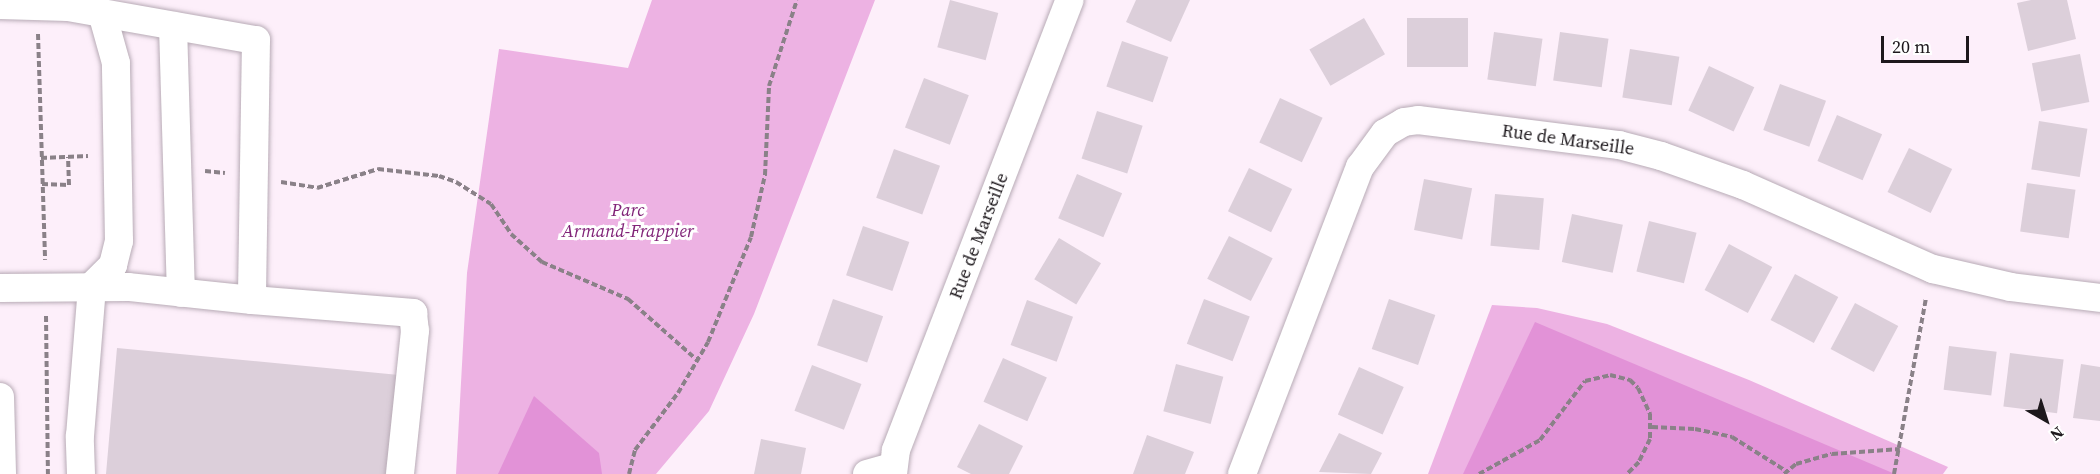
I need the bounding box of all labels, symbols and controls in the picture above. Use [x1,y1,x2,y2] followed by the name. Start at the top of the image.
[1884,24,1972,62] scale bar
[1892,34,1930,59] text: 20 m
[1500,120,1636,160] street label: Rue de Marseille
[945,170,1013,302] street label: Rue de Marseille
[562,200,694,242] park label: Parc Armand-Frappier
[2016,390,2076,450] north arrow
[2046,422,2069,446] text: N

